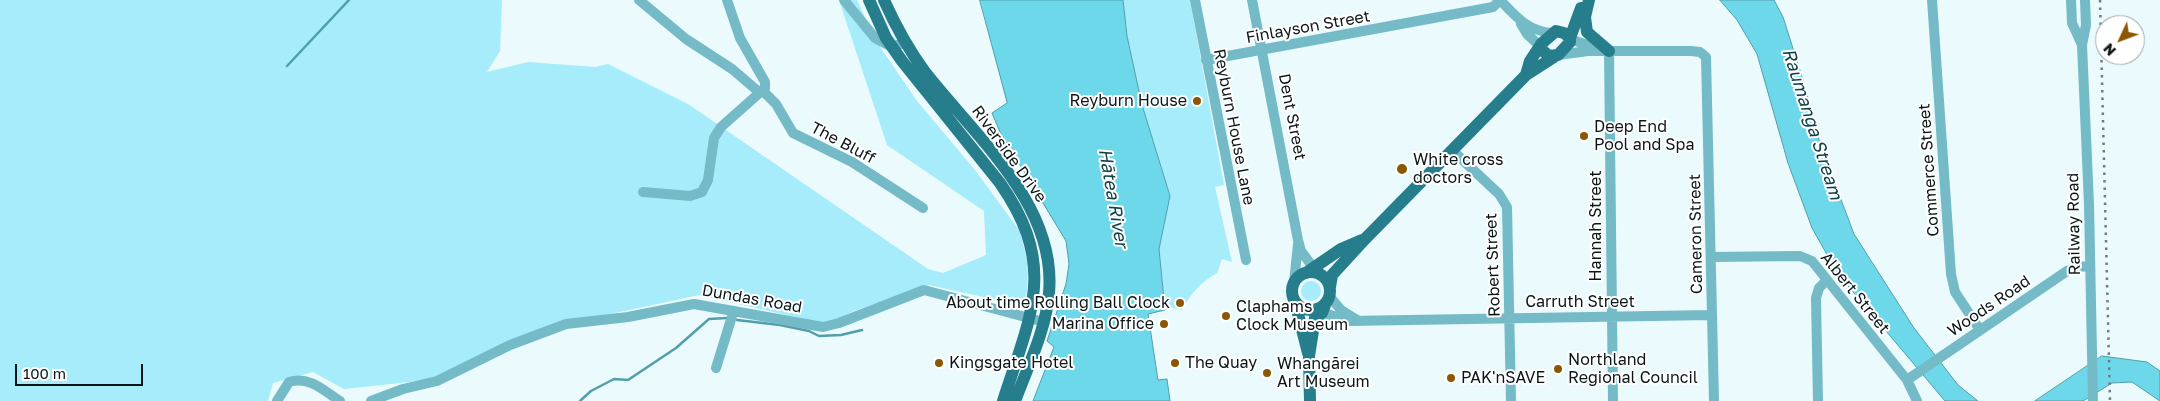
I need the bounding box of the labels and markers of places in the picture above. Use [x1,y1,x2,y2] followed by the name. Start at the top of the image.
[1070,91,1187,111] place label: Reyburn House
[1191,95,1203,107] marker: Reyburn House
[1594,117,1694,155] place label: Deep End Pool and Spa
[1578,130,1590,142] marker: Deep End Pool and Spa
[1413,150,1504,188] place label: White cross doctors
[1395,162,1409,176] marker: White cross doctors
[946,293,1170,313] place label: About time Rolling Ball Clock
[1174,297,1186,309] marker: About time Rolling Ball Clock
[1236,297,1348,335] place label: Claphams Clock Museum
[1220,310,1232,322] marker: Claphams Clock Museum
[1052,314,1154,334] place label: Marina Office
[1158,318,1170,330] marker: Marina Office
[1568,350,1698,388] place label: Northland Regional Council
[949,353,1073,373] place label: Kingsgate Hotel
[1185,353,1257,373] place label: The Quay
[1277,354,1370,392] place label: Whangārei Art Museum
[933,357,945,369] marker: Kingsgate Hotel
[1169,357,1181,369] marker: The Quay
[1552,363,1564,375] marker: Northland Regional Council
[1261,367,1273,379] marker: Whangārei Art Museum
[1461,368,1545,388] place label: PAK'nSAVE
[1445,372,1457,384] marker: PAK'nSAVE

